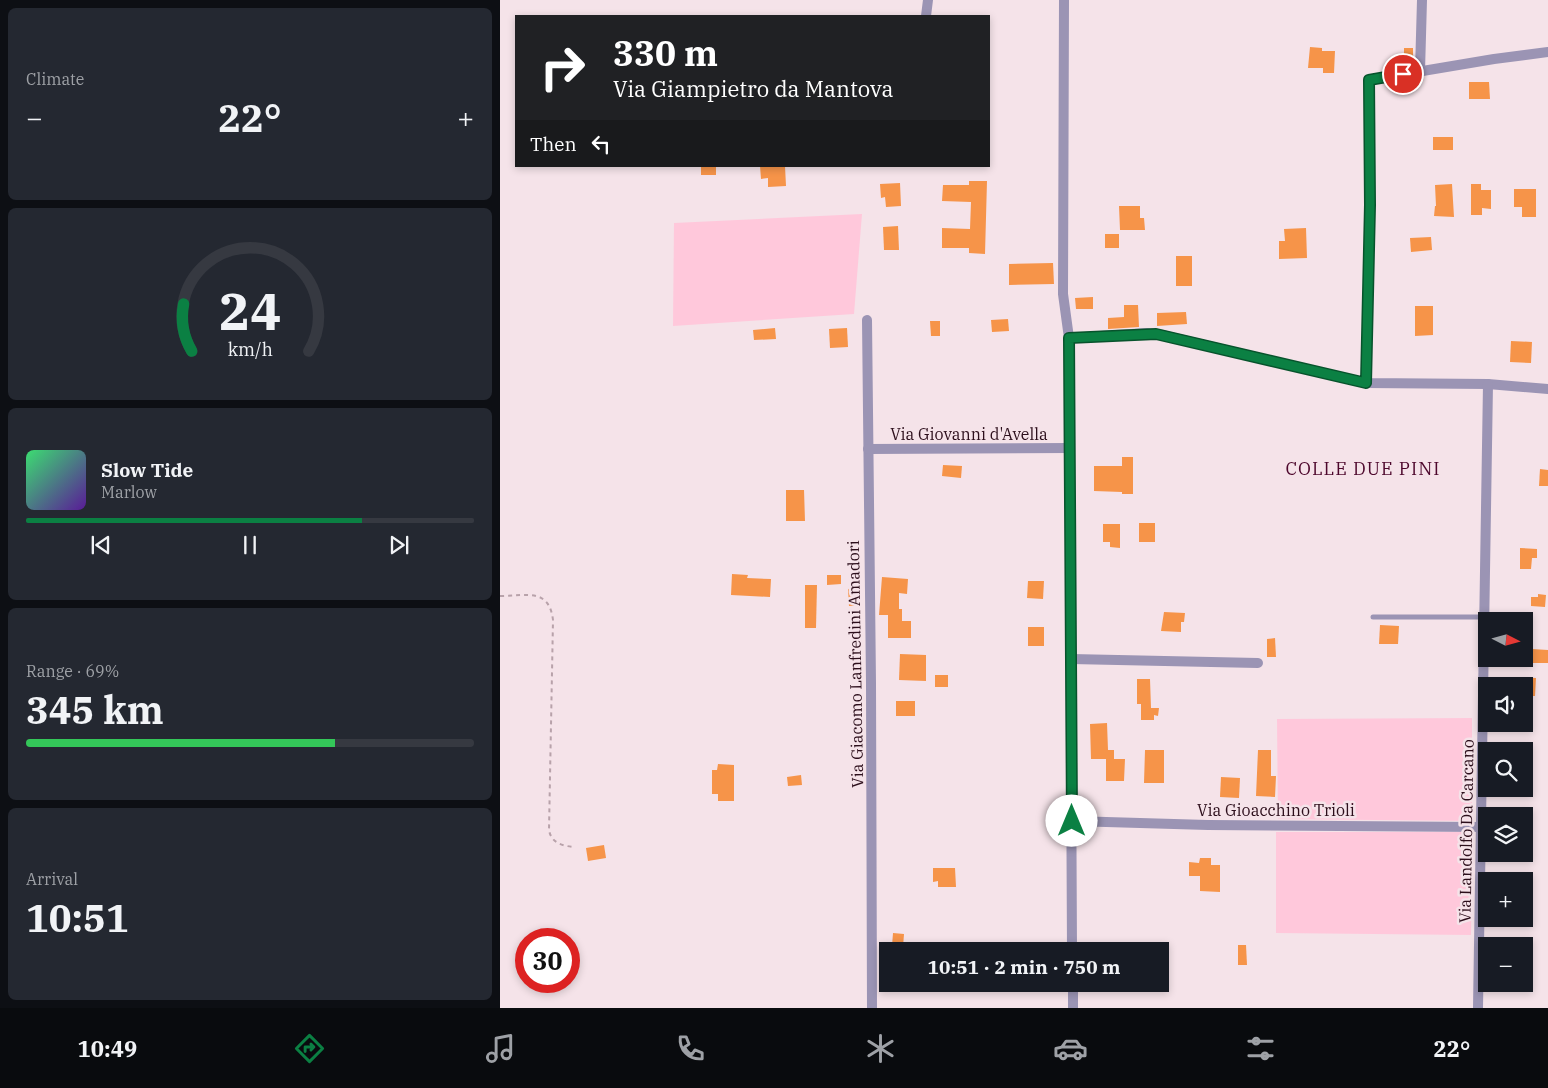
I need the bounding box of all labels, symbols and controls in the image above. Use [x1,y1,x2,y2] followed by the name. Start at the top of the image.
[613,30,718,76] text: 330 m
[530,35,595,100] icon: right
[1382,53,1424,95] pin
[1389,60,1417,88] icon: arrive
[26,69,84,89] text: Climate
[613,74,893,103] text: Via Giampietro da Mantova
[218,93,282,142] text: 22°
[26,99,43,136] text: −
[457,99,474,136] text: +
[587,130,615,158] icon: left
[530,132,577,156] text: Then
[219,277,281,344] text: 24
[227,338,273,361] text: km/h
[890,424,1048,444] street label: Via Giovanni d'Avella
[1286,457,1440,480] district label: COLLE DUE PINI
[101,458,193,482] text: Slow Tide
[101,482,157,502] text: Marlow
[87,531,115,559] icon: previous
[236,531,264,559] icon: pause
[385,531,413,559] icon: next
[843,540,867,788] street label: Via Giacomo Lanfredini Amadori
[1478,612,1532,668] north arrow
[1478,612,1533,992] map controls
[26,661,119,681] text: Range · 69%
[1478,677,1533,732] button: sound
[26,685,164,734] text: 345 km
[1454,739,1478,923] street label: Via Landolfo Da Carcano
[1478,742,1533,797] button: search
[1045,794,1097,846] position arrow
[1197,800,1355,820] street label: Via Gioacchino Trioli
[1478,807,1533,862] button: layers
[26,869,78,889] text: Arrival
[1478,872,1533,927] button: +
[26,893,129,942] text: 10:51
[515,928,580,993] speed limit sign: 30
[1478,937,1533,992] button: −
[928,955,1120,979] text: 10:51 · 2 min · 750 m
[292,1031,327,1066] icon: directions
[483,1031,518,1066] icon: music
[673,1031,708,1066] icon: phone
[863,1031,898,1066] icon: climate
[1053,1031,1088,1066] icon: car
[1243,1031,1278,1066] icon: filters
[78,1034,137,1063] text: 10:49
[1434,1034,1470,1063] text: 22°

